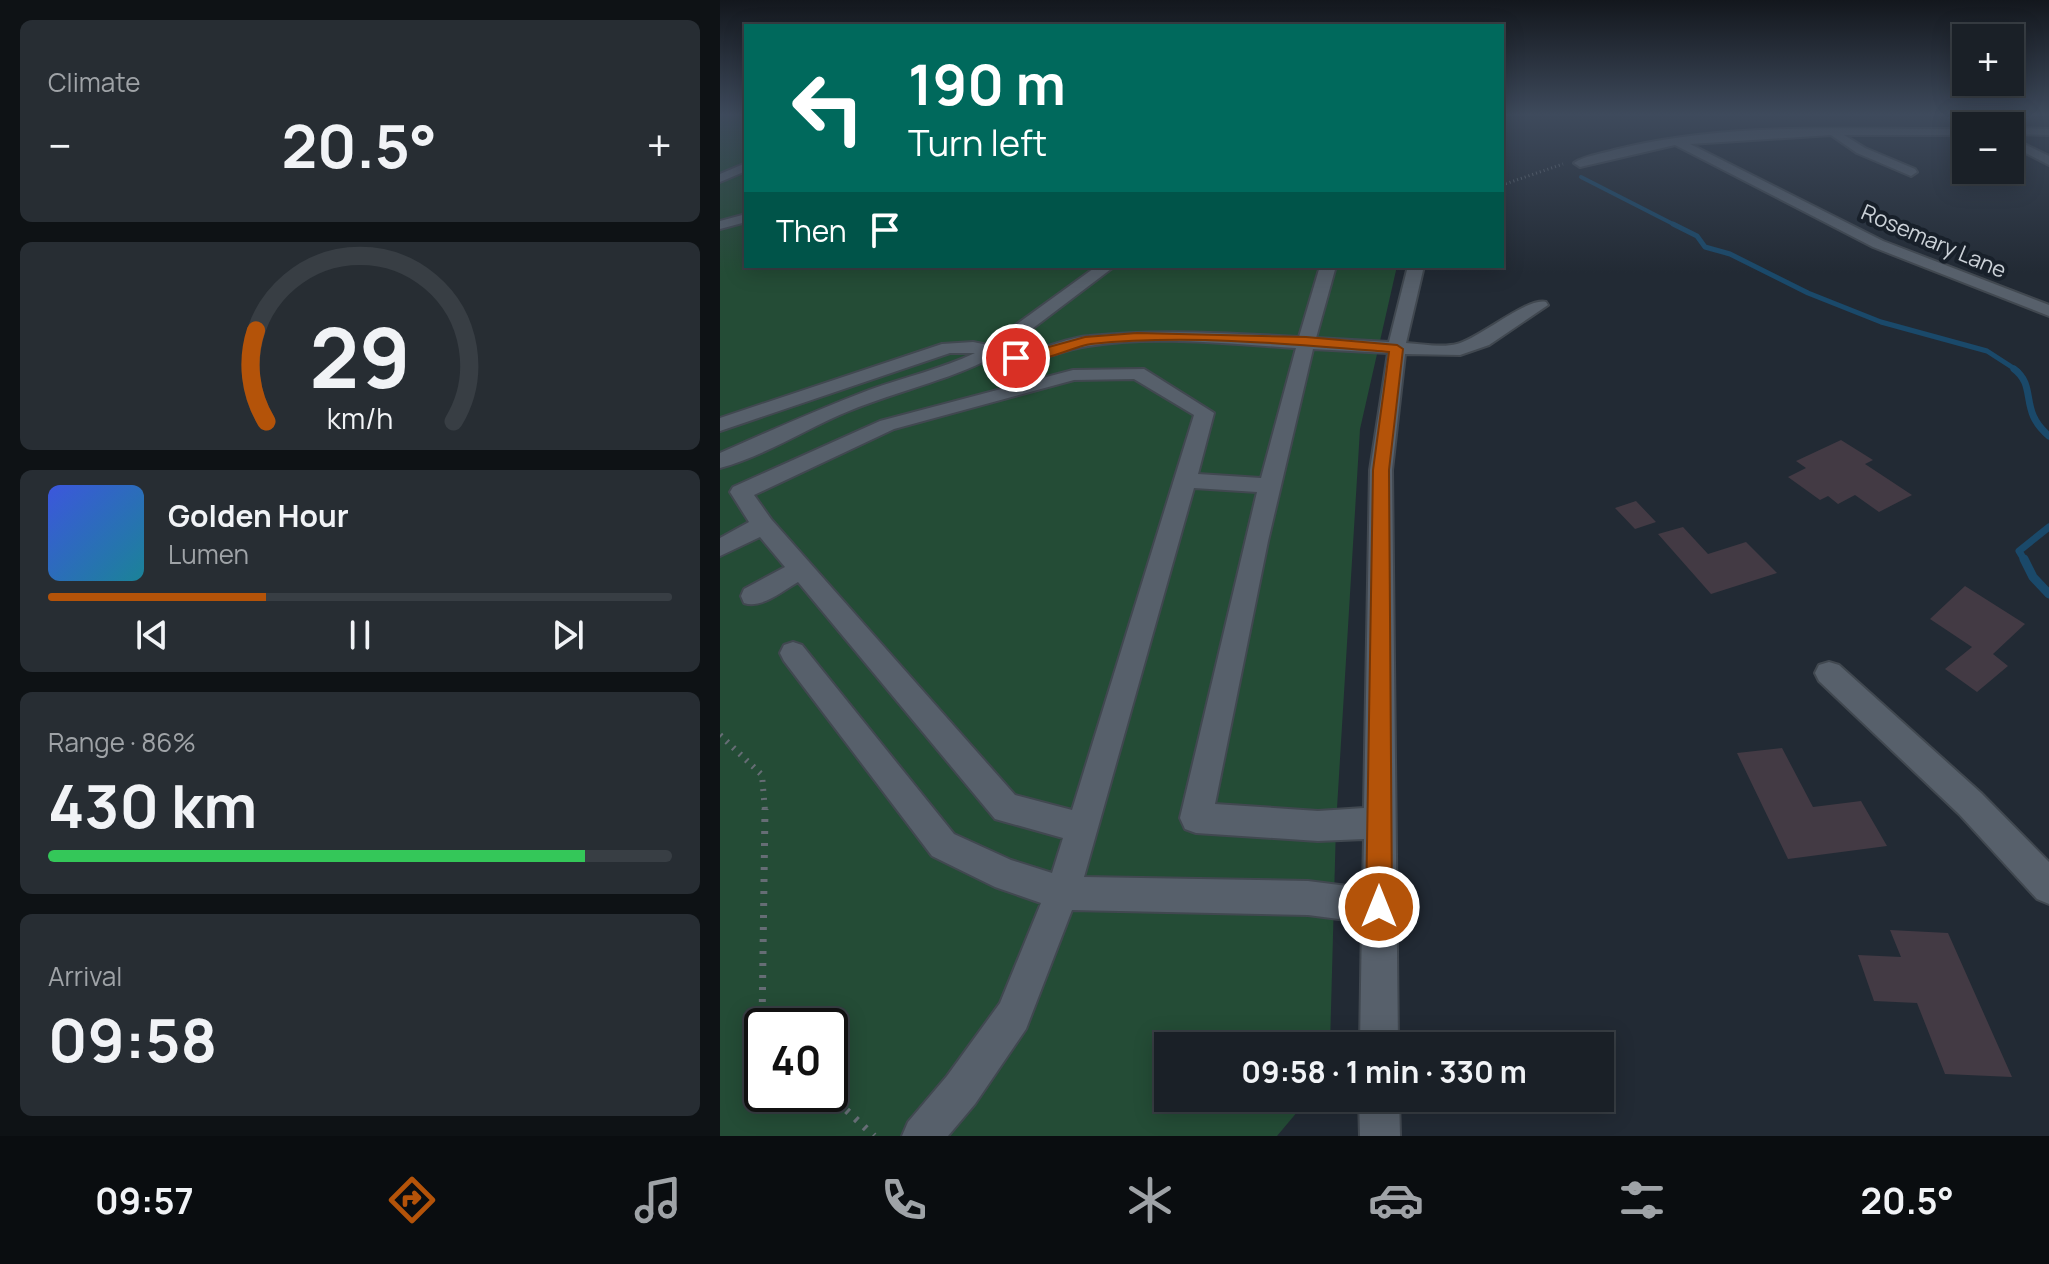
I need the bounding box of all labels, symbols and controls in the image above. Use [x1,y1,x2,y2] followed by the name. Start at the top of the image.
[1952,24,2024,184] map controls
[1952,24,2024,96] button: +
[908,45,1066,122] text: 190 m
[776,56,880,160] icon: left
[48,64,140,100] text: Climate
[281,104,437,186] text: 20.5°
[1952,112,2024,184] button: −
[48,115,72,175] text: −
[647,115,672,175] text: +
[908,118,1047,167] text: Turn left
[1857,197,2011,285] street label: Rosemary Lane
[863,208,907,252] icon: arrive
[776,210,847,251] text: Then
[309,299,411,413] text: 29
[982,324,1050,392] pin
[994,336,1038,380] icon: arrive
[327,399,393,438] text: km/h
[168,495,349,536] text: Golden Hour
[168,536,249,572] text: Lumen
[130,613,174,657] icon: previous
[338,613,382,657] icon: pause
[546,613,590,657] icon: next
[48,724,196,760] text: Range · 86%
[48,764,257,846] text: 430 km
[1337,865,1421,949] position arrow
[48,958,122,994] text: Arrival
[48,998,217,1080] text: 09:58
[744,1008,848,1112] speed limit sign: 40
[1241,1051,1527,1092] text: 09:58 · 1 min · 330 m
[384,1172,440,1228] icon: directions
[630,1172,686,1228] icon: music
[876,1172,932,1228] icon: phone
[1122,1172,1178,1228] icon: climate
[1368,1172,1424,1228] icon: car
[1614,1172,1670,1228] icon: filters
[95,1176,194,1225] text: 09:57
[1861,1176,1954,1225] text: 20.5°

